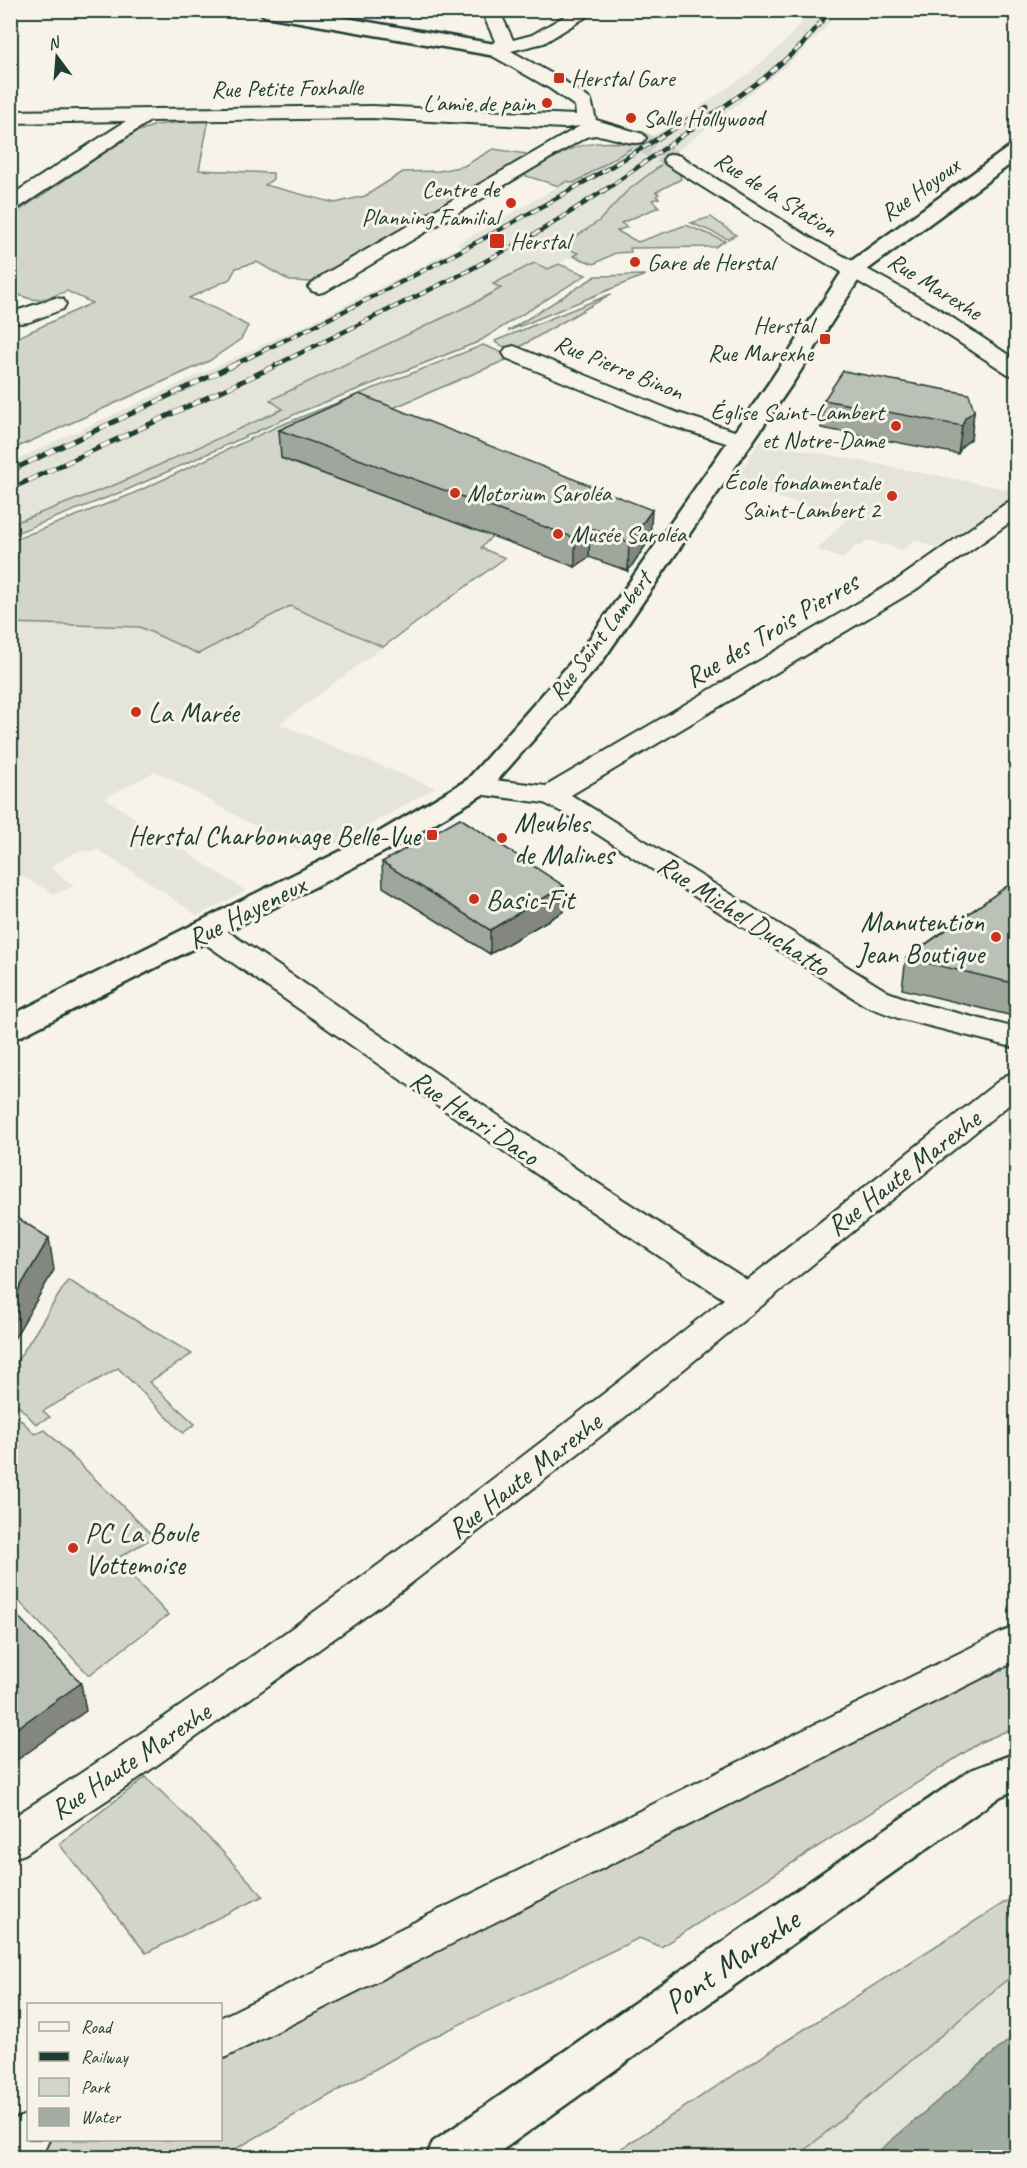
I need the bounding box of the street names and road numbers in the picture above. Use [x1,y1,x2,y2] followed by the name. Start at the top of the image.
[211,72,365,104] street label: Rue Petite Foxhalle
[709,144,843,244] street label: Rue de la Station
[875,149,967,228] street label: Rue Hoyoux
[882,245,989,328] street label: Rue Marexhe
[550,328,689,407] street label: Rue Pierre Binon
[542,563,660,706] street label: Rue Saint Lambert
[678,563,866,695] street label: Rue des Trois Pierres
[651,847,838,985] street label: Rue Michel Duchatto
[181,866,313,956] street label: Rue Hayeneux
[404,1062,548,1174] street label: Rue Henri Daco
[819,1100,989,1243] street label: Rue Haute Marexhe
[440,1403,610,1546] street label: Rue Haute Marexhe
[44,1693,219,1827] street label: Rue Haute Marexhe
[655,1897,810,2023] street label: Pont Marexhe

